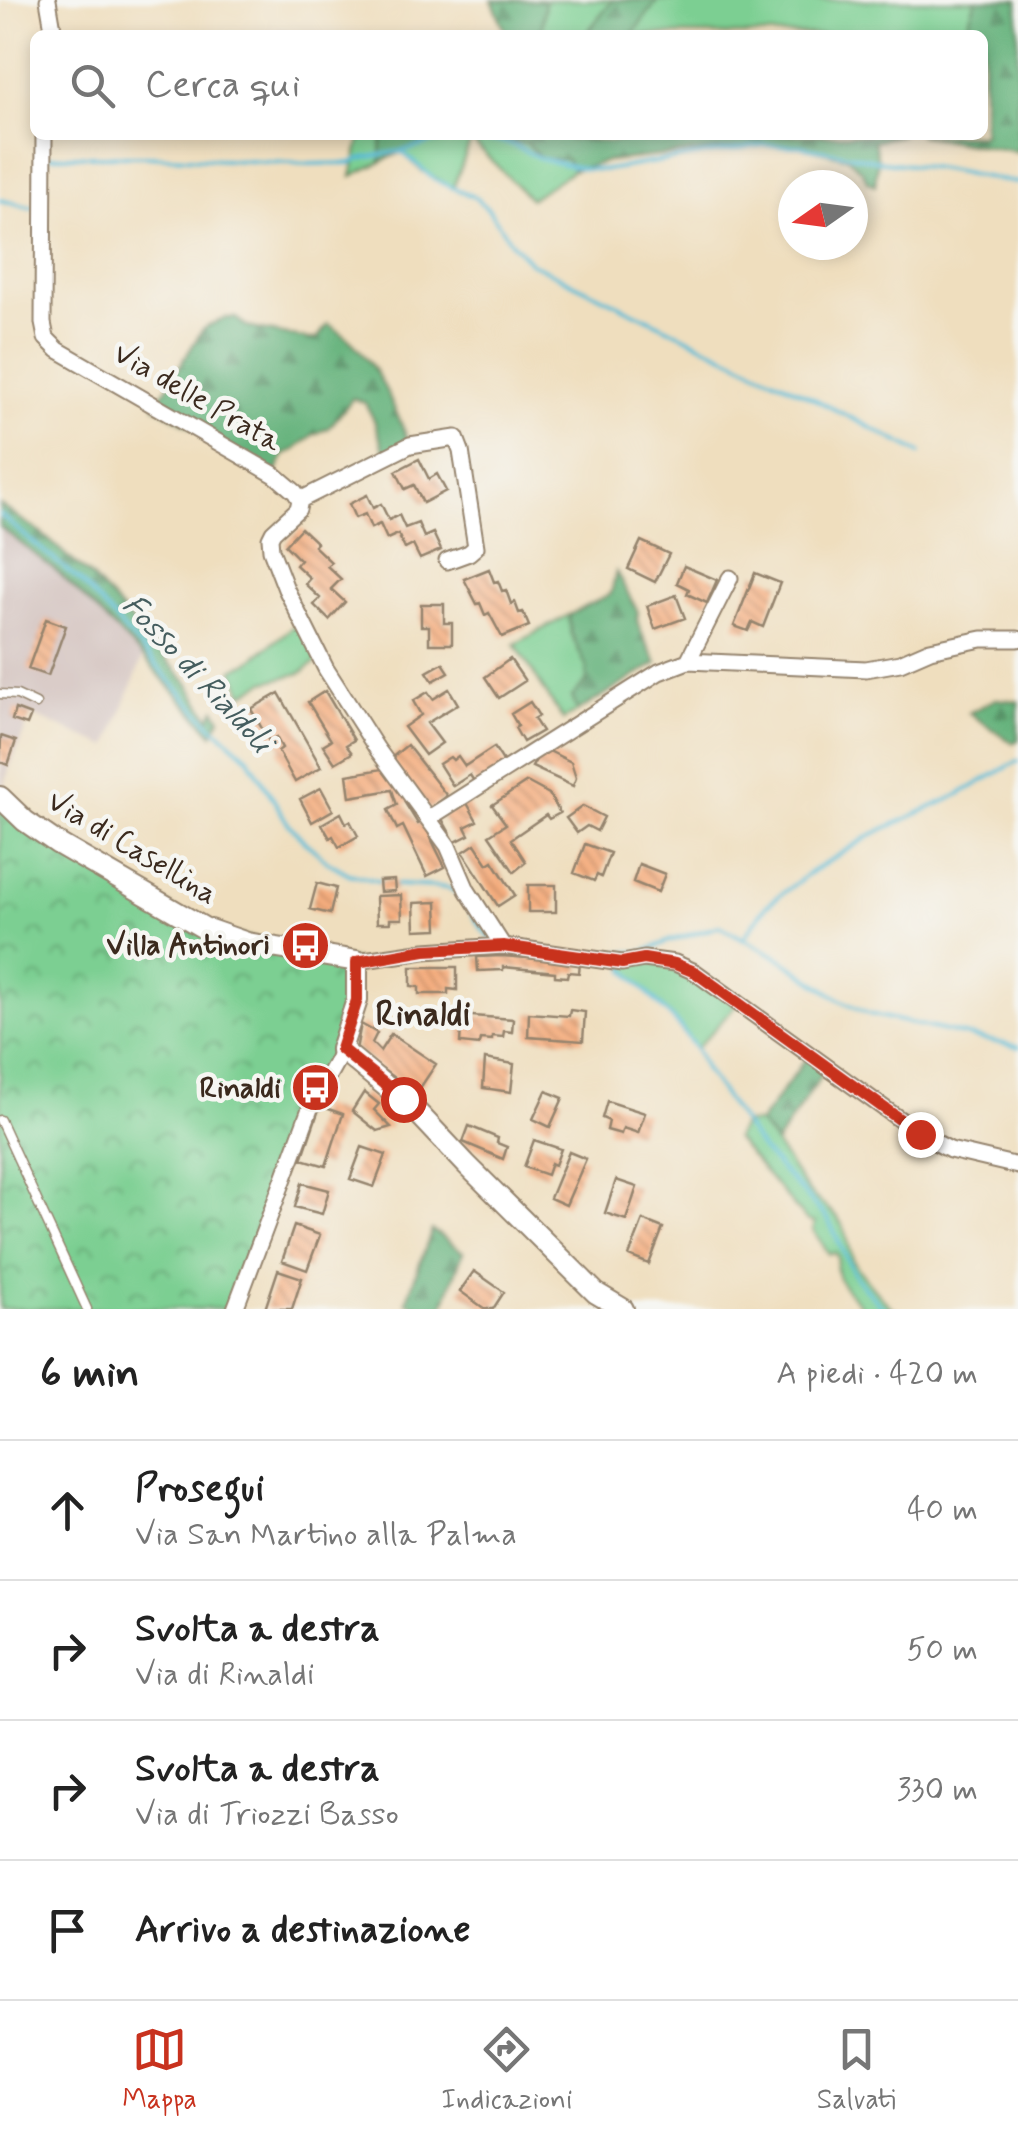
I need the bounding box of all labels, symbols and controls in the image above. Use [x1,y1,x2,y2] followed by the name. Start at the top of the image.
[30,30,988,140] search box
[65,58,120,113] icon: search
[145,61,300,110] text: Cerca qui
[778,170,868,260] north arrow
[106,334,289,462] street label: Via delle Prata
[112,585,284,766] water label: Fosso di Rialdoli
[40,782,224,914] street label: Via di Casellina
[279,919,331,971] bus stop icon: Villa Antinori
[106,926,270,965] place label: Villa Antinori
[375,992,471,1038] district label: Rinaldi
[290,1062,342,1114] bus stop icon: Rinaldi
[199,1069,281,1108] place label: Rinaldi
[381,1077,427,1123] route start
[898,1112,944,1158] route end
[40,1347,139,1402] text: 6 min
[776,1353,978,1395] text: A piedi · 420 m
[135,1465,264,1514] text: Prosegui
[40,1483,95,1538] icon: ahead
[907,1489,978,1531] text: 40 m
[135,1514,517,1556] text: Via San Martino alla Palma
[135,1605,380,1654] text: Svolta a destra
[40,1623,95,1678] icon: right
[906,1629,978,1671] text: 50 m
[135,1654,314,1696] text: Via di Rinaldi
[135,1745,380,1794] text: Svolta a destra
[40,1763,95,1818] icon: right
[897,1769,978,1811] text: 330 m
[135,1794,399,1836] text: Via di Triozzi Basso
[40,1903,95,1958] icon: arrive
[135,1906,471,1955] text: Arrivo a destinazione
[122,2022,197,2119] tab: Mappa
[441,2022,572,2119] tab: Indicazioni
[817,2022,896,2119] tab: Salvati

